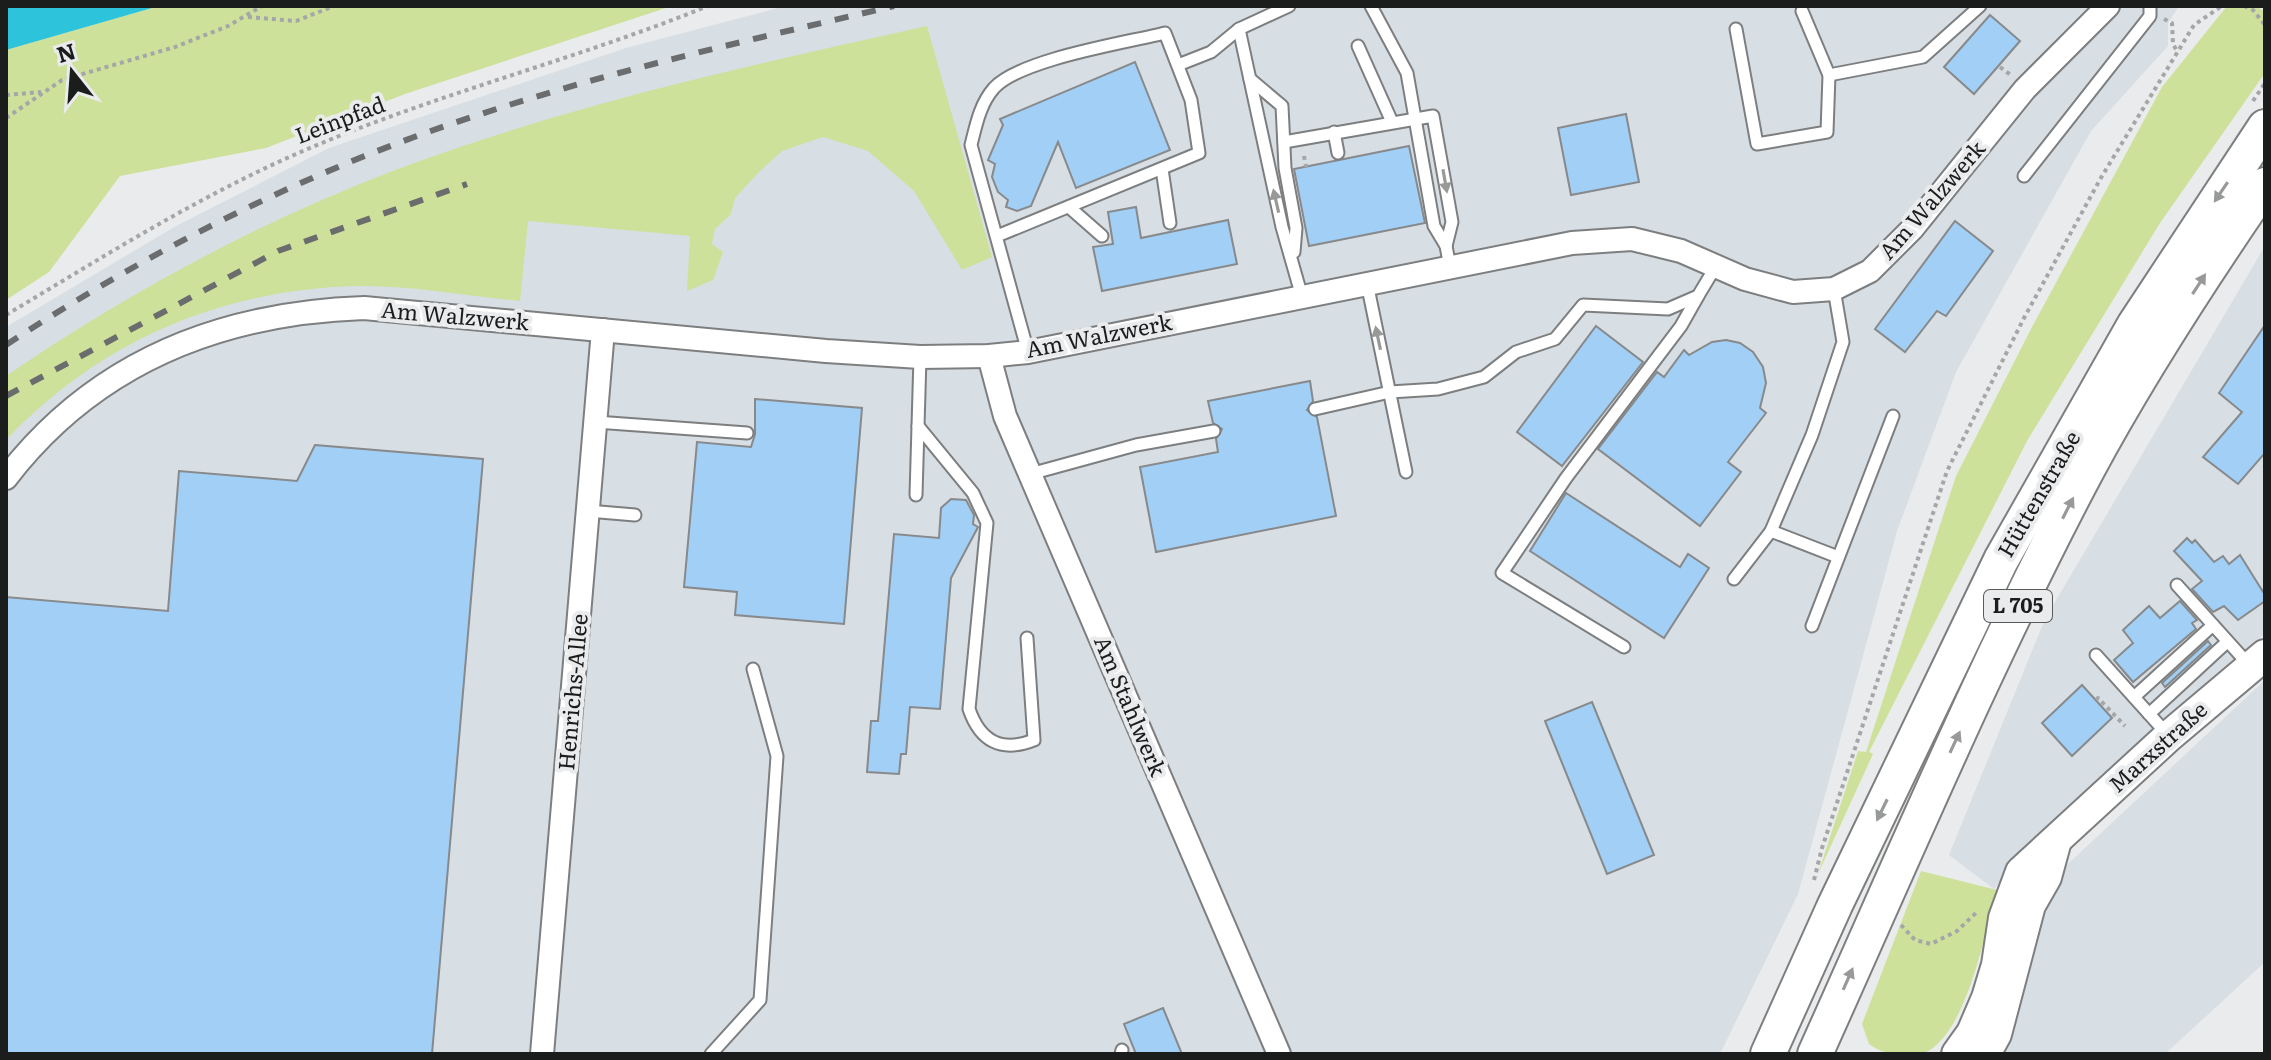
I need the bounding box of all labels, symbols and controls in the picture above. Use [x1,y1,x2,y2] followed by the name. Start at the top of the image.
[32,32,112,112] north arrow
[52,33,79,70] text: N
[290,86,389,151] street label: Leinpfad
[1870,132,1992,266] street label: Am Walzwerk
[1439,169,1451,194] one-way arrow
[2214,181,2229,202] one-way arrow
[1270,188,1282,213] one-way arrow
[2192,273,2206,295] one-way arrow
[380,292,531,337] street label: Am Walzwerk
[1023,304,1175,365] street label: Am Walzwerk
[1371,325,1384,350] one-way arrow
[1988,424,2087,563] street label: Hüttenstraße
[2061,497,2074,520] one-way arrow
[1984,590,2052,622] road number: L 705
[548,612,595,772] street label: Henrichs-Allee
[1087,630,1176,781] street label: Am Stahlwerk
[2100,693,2214,799] street label: Marxstraße
[1948,731,1962,754] one-way arrow
[1875,798,1888,821] one-way arrow
[1841,967,1854,991] one-way arrow

